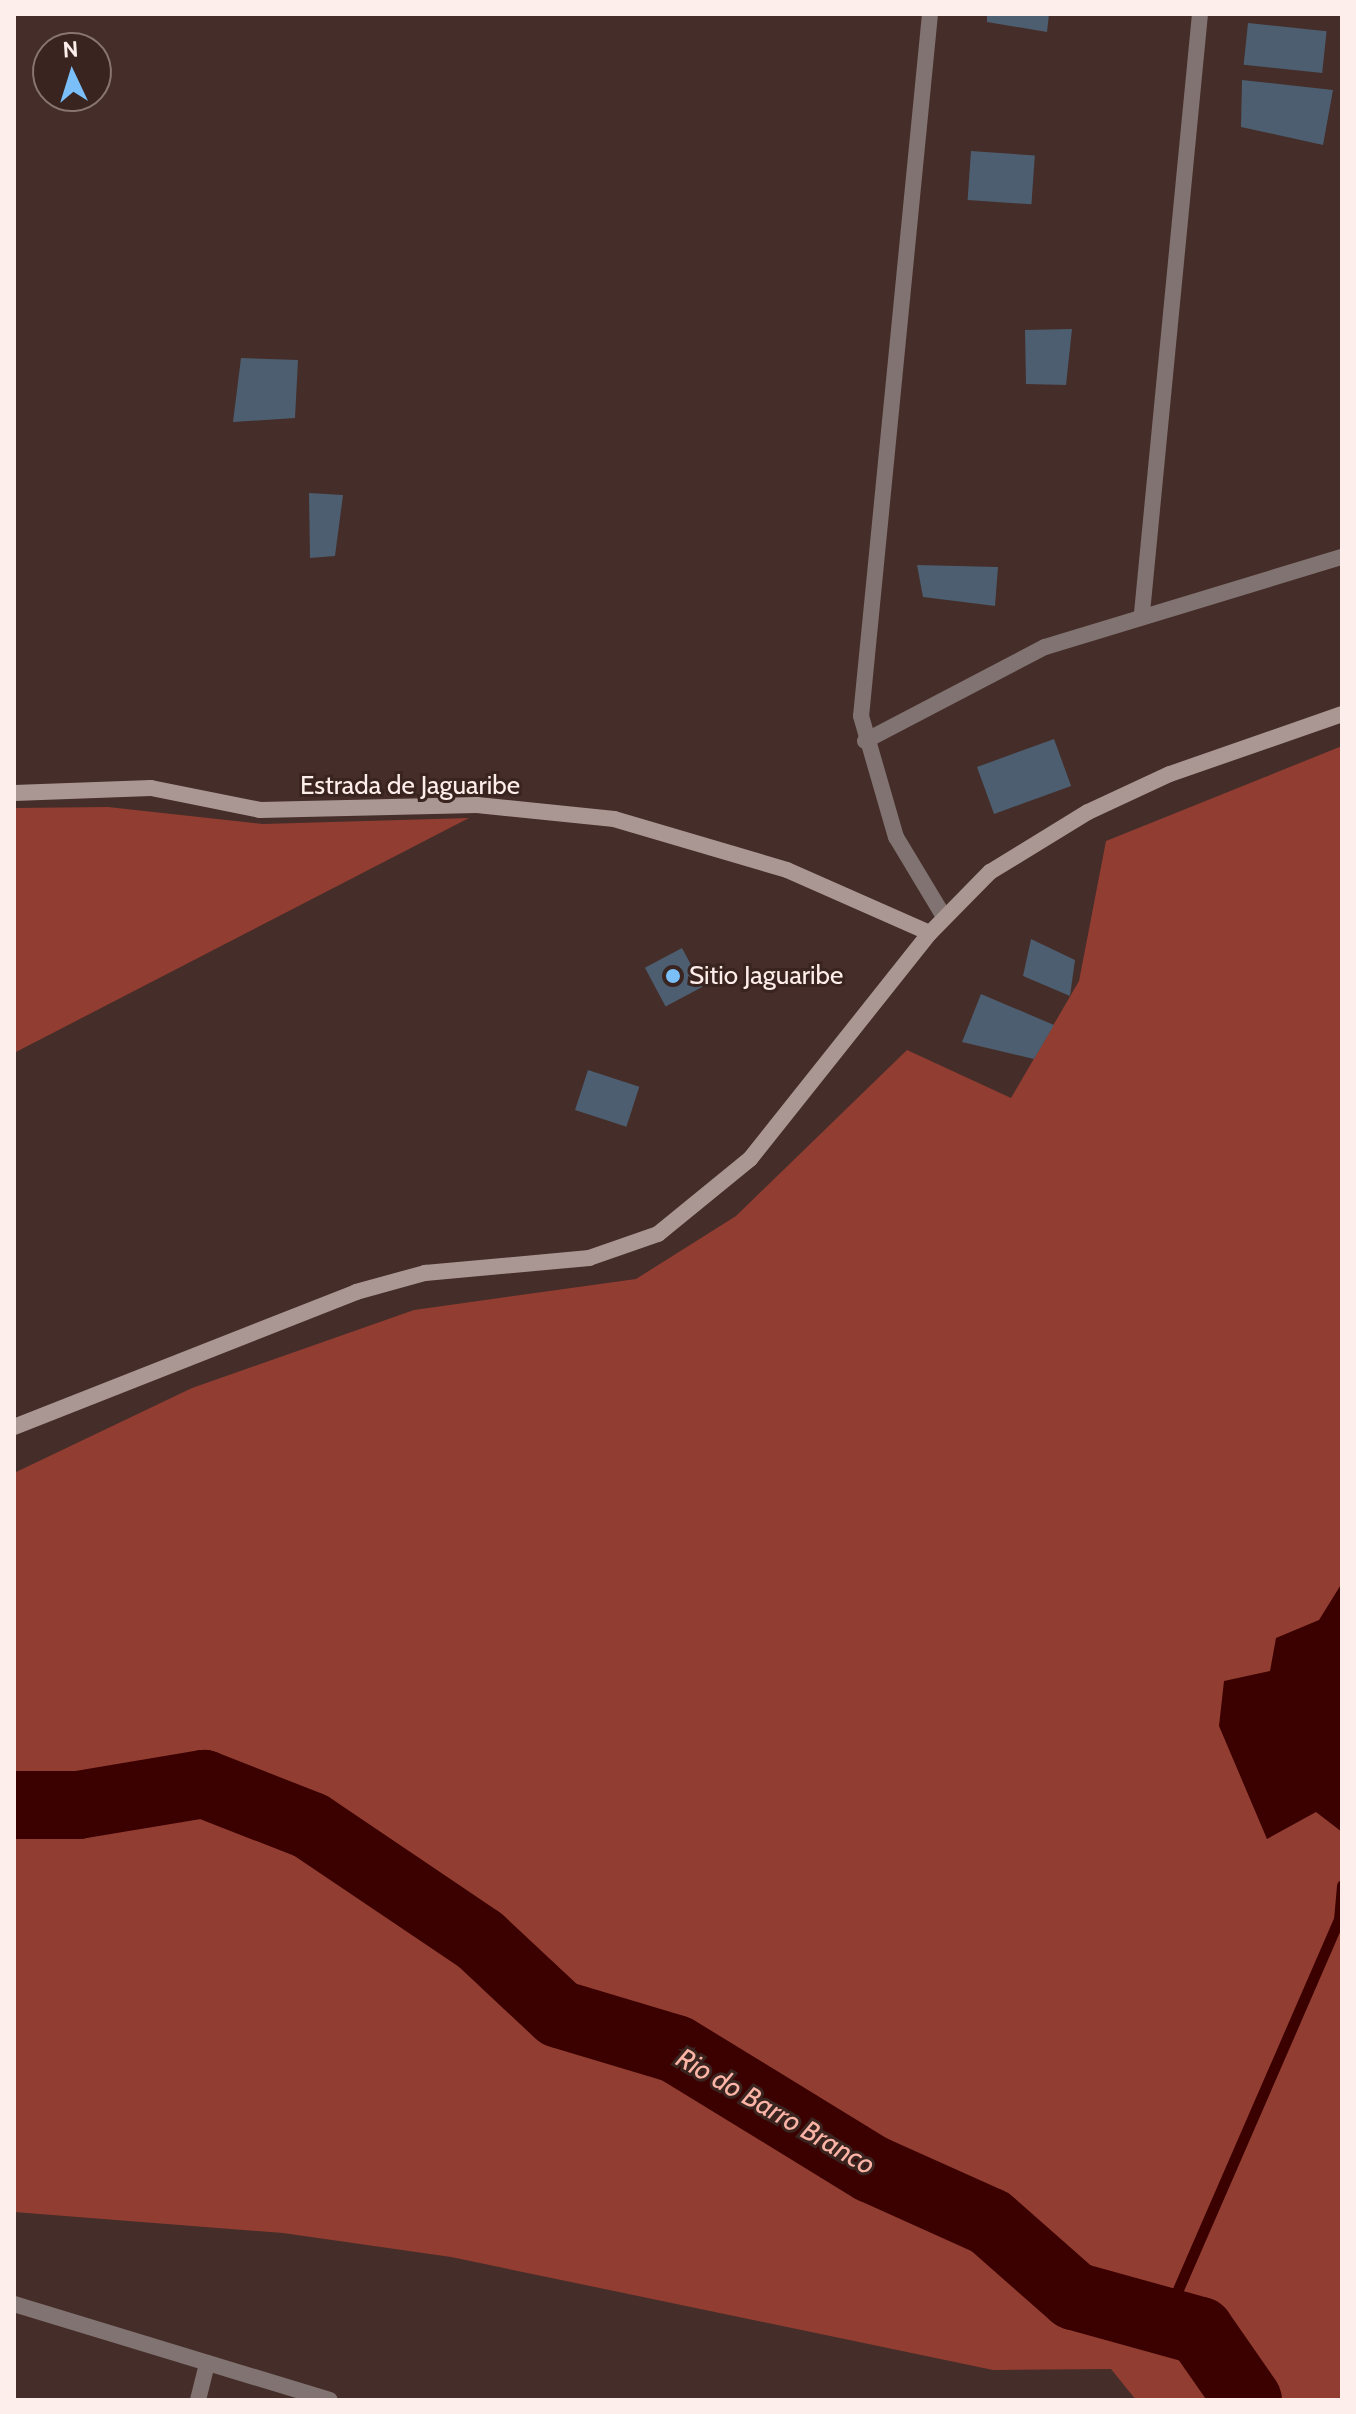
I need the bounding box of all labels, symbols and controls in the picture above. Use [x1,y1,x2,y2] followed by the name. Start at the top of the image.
[32,32,112,112] north arrow
[62,36,79,64] text: N
[300,770,520,802] street label: Estrada de Jaguaribe
[689,960,843,992] place label: Sitio Jaguaribe
[664,967,682,985] marker: Sitio Jaguaribe
[671,2040,881,2182] water label: Rio do Barro Branco

